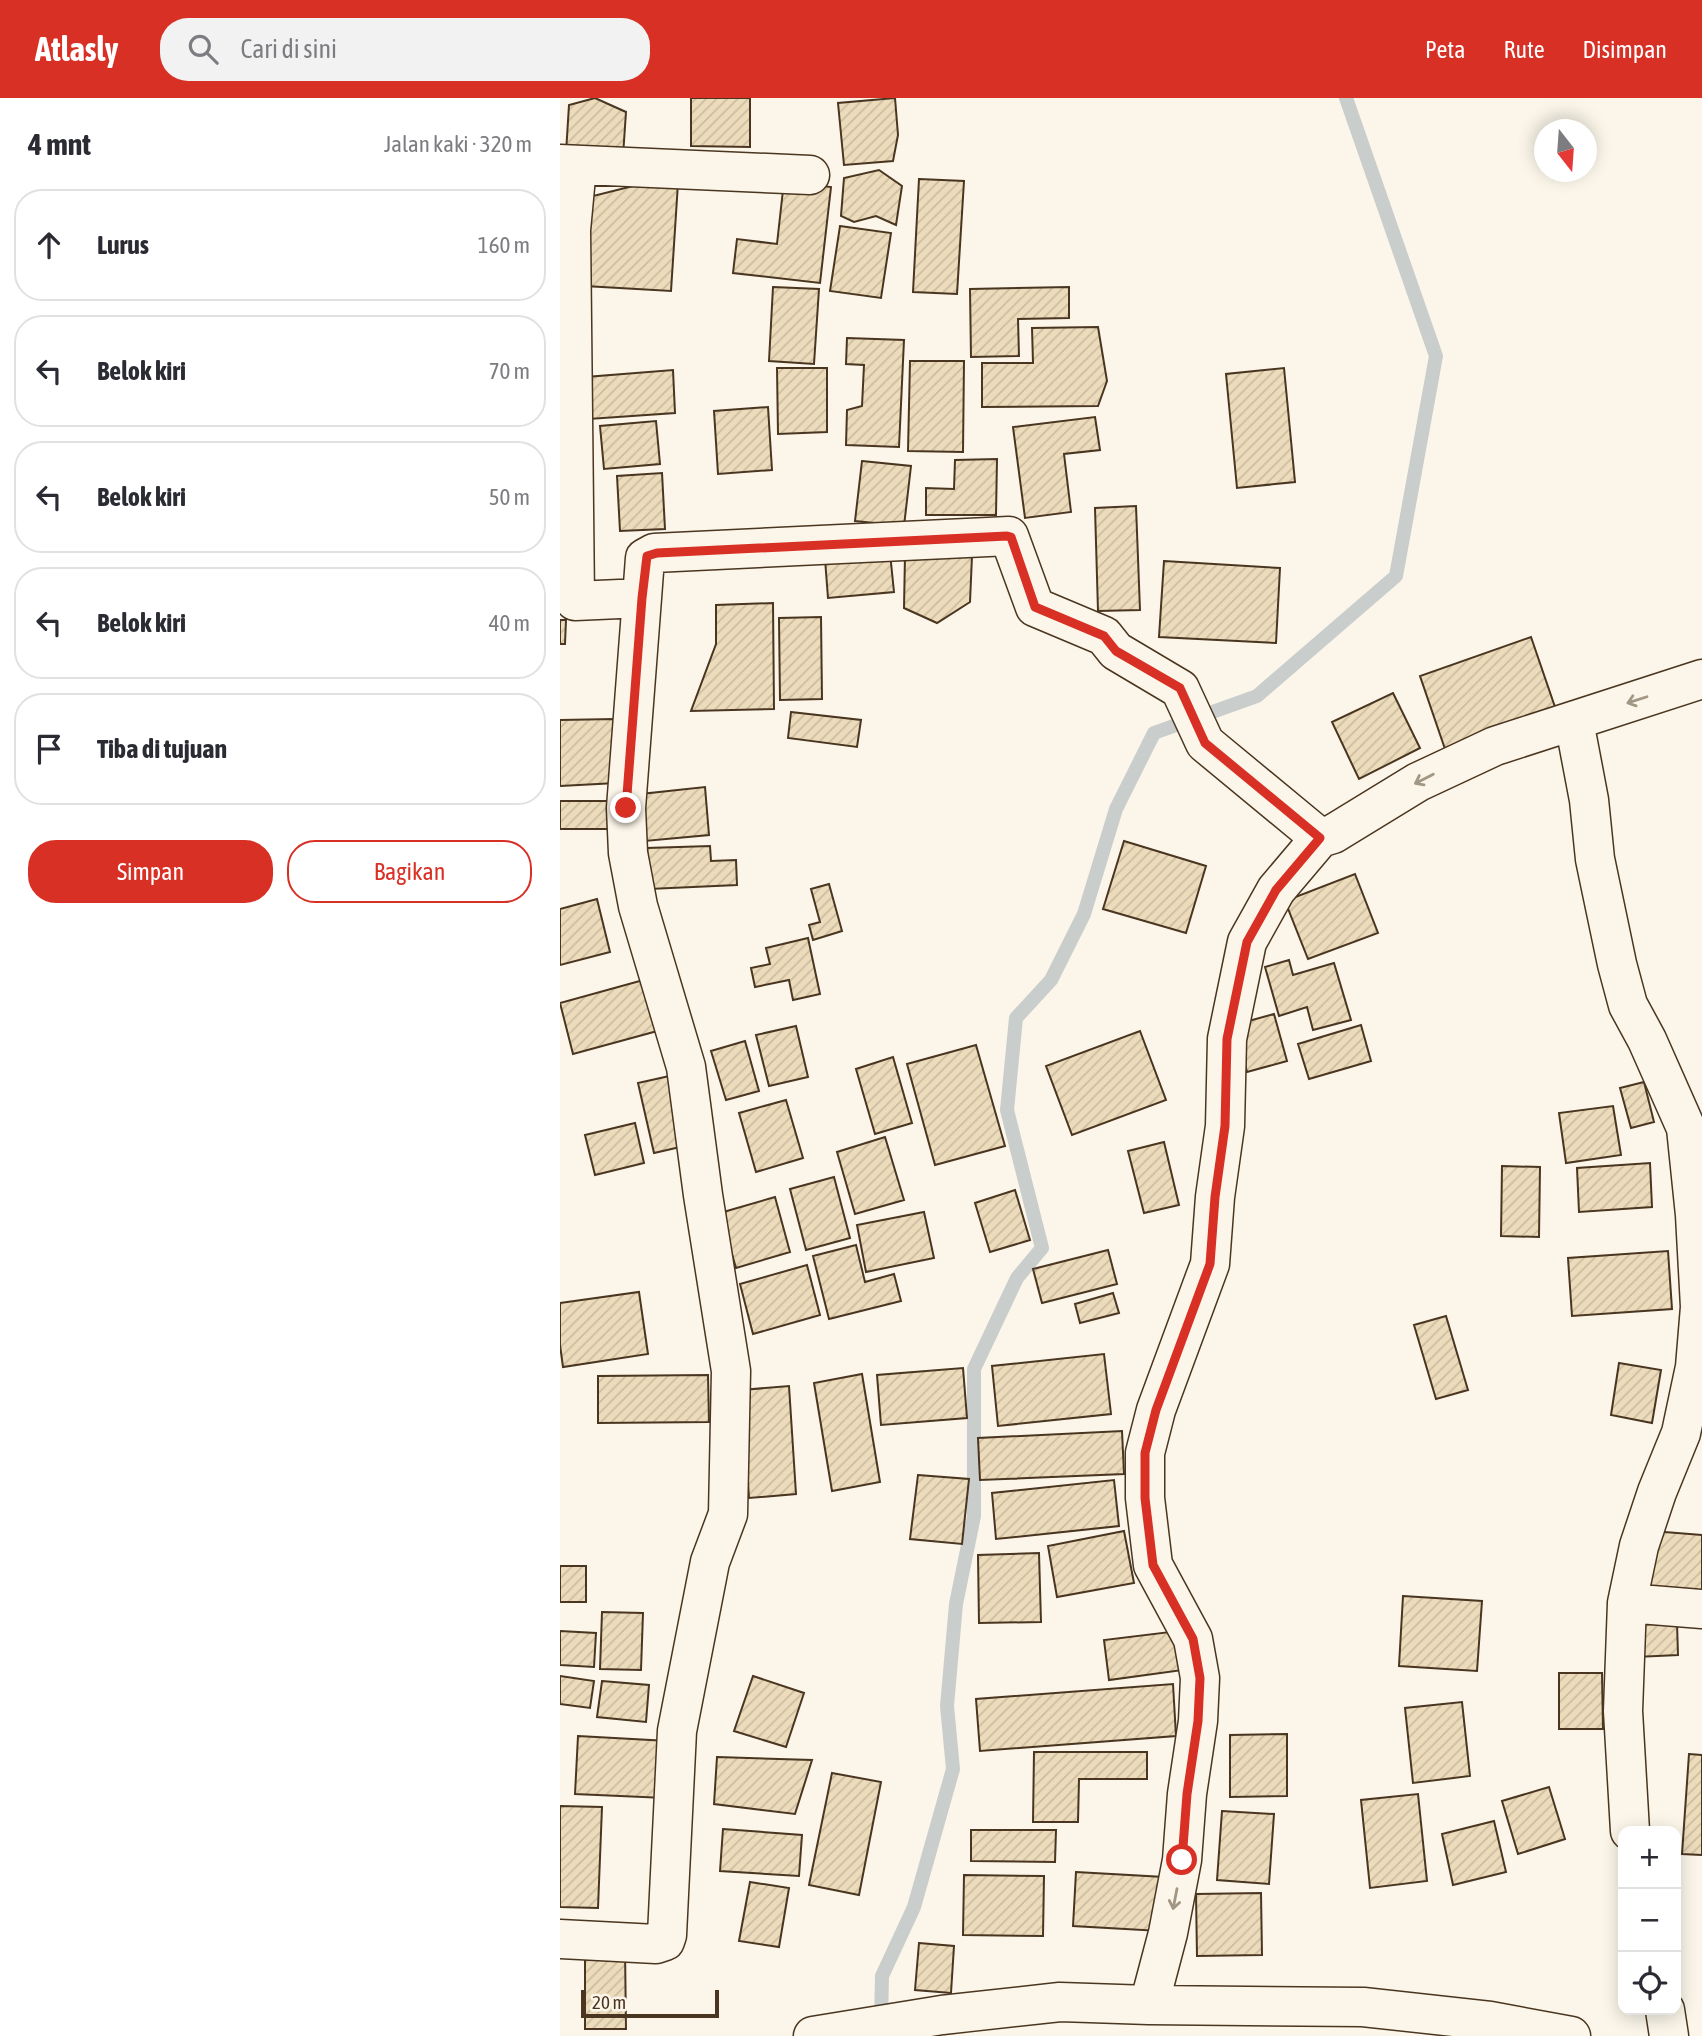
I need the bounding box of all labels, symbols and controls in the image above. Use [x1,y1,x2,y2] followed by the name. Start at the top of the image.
[160,18,650,81] search box
[35,30,118,68] text: Atlasly
[184,30,222,68] icon: search
[240,34,337,64] text: Cari di sini
[1425,36,1465,63] text: Peta
[1503,36,1545,63] text: Rute
[1583,36,1667,63] text: Disimpan
[1534,119,1597,182] north arrow
[28,127,91,161] text: 4 mnt
[384,131,532,157] text: Jalan kaki · 320 m
[30,226,68,264] icon: ahead
[97,230,149,260] text: Lurus
[478,232,530,258] text: 160 m
[30,352,68,390] icon: left
[97,356,186,386] text: Belok kiri
[489,358,530,384] text: 70 m
[30,478,68,516] icon: left
[97,482,186,512] text: Belok kiri
[489,484,530,510] text: 50 m
[30,604,68,642] icon: left
[97,608,186,638] text: Belok kiri
[489,610,530,636] text: 40 m
[1627,695,1649,707] one-way arrow
[30,730,68,768] icon: arrive
[97,734,227,764] text: Tiba di tujuan
[1414,773,1435,787] one-way arrow
[610,792,641,823] route end
[28,840,273,903] button: Simpan
[287,840,532,903] button: Bagikan
[1618,1826,1681,2015] map controls
[1618,1826,1681,1889] button: +
[1166,1844,1197,1875] route start
[1167,1887,1181,1910] one-way arrow
[1618,1889,1681,1952] button: −
[1618,1952,1681,2015] button: locate
[581,1987,719,2019] scale bar
[592,1991,626,2013] text: 20 m

